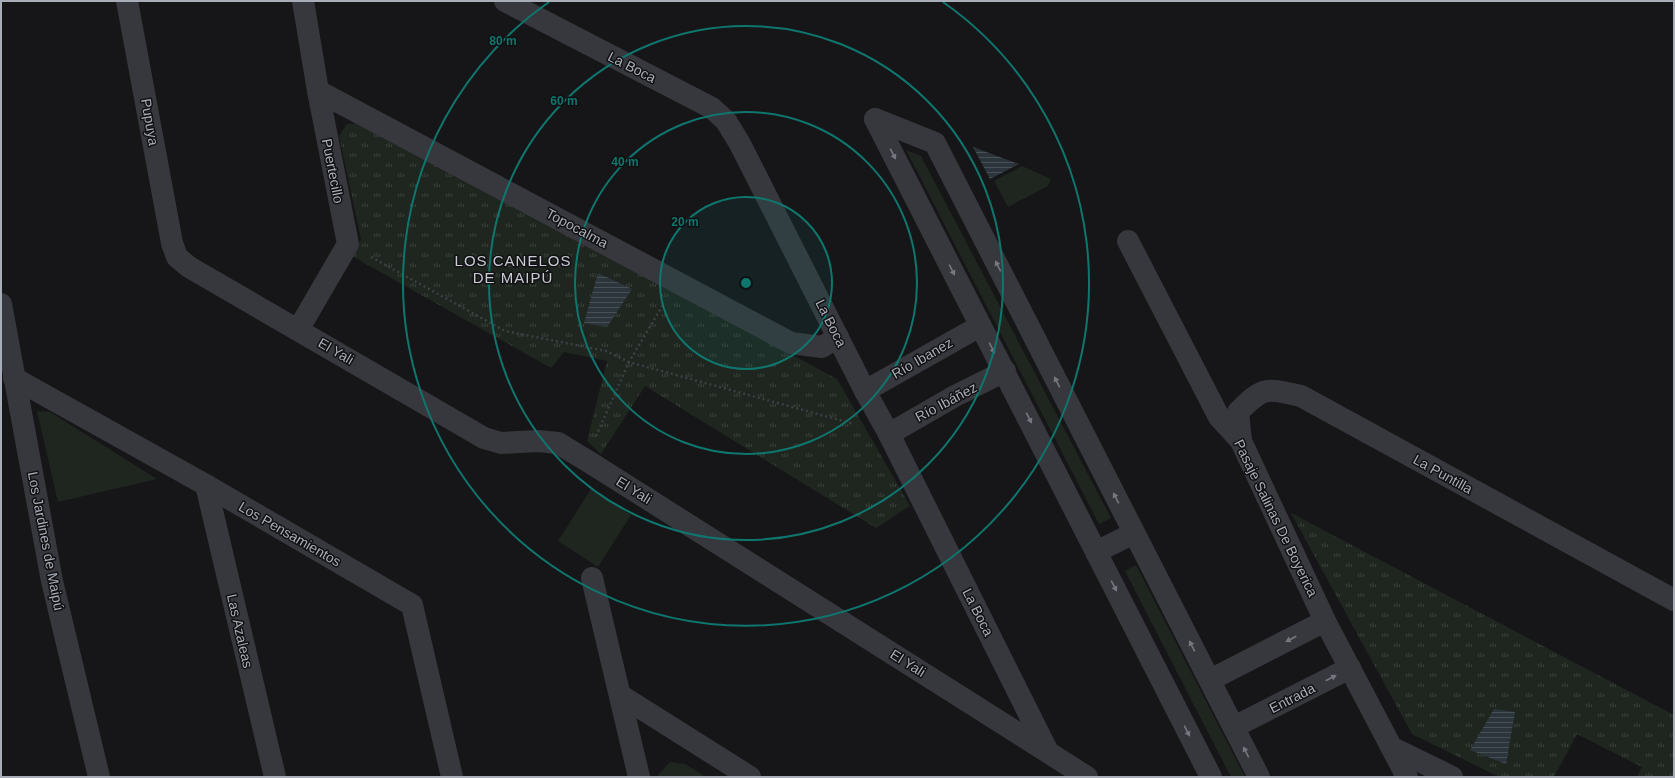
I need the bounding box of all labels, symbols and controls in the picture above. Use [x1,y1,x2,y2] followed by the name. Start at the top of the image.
[489,34,517,48] text: 80 m
[605,48,659,86] street label: La Boca
[550,94,578,108] text: 60 m
[138,97,162,147] street label: Pupuya
[319,137,347,205] street label: Puertecillo
[890,148,896,160] one-way arrow
[611,155,639,169] text: 40 m
[543,205,611,251] street label: Topocalma
[671,215,699,229] text: 20 m
[455,252,571,286] district label: LOS CANELOS DE MAIPÚ
[995,260,1001,272] one-way arrow
[949,264,955,276] one-way arrow
[739,276,753,290] centre of rings
[812,296,850,350] street label: La Boca
[315,334,357,368] street label: El Yali
[889,334,955,382] street label: Río Ibanez
[989,343,996,354] one-way arrow
[1054,376,1061,388] one-way arrow
[912,379,980,425] street label: Río Ibáñez
[1026,413,1032,424] one-way arrow
[1231,437,1321,599] street label: Pasaje Salinas De Boyerica
[1411,451,1476,497] street label: La Puntilla
[25,470,67,612] street label: Los Jardines de Maipú
[613,473,655,507] street label: El Yali
[1113,492,1120,504] one-way arrow
[236,498,344,570] street label: Los Pensamientos
[1111,581,1117,592] one-way arrow
[959,585,997,639] street label: La Boca
[224,592,256,670] street label: Las Azaleas
[1285,636,1296,642] one-way arrow
[1189,640,1195,651] one-way arrow
[887,646,929,680] street label: El Yali
[1325,674,1337,681] one-way arrow
[1267,680,1318,716] street label: Entrada
[1184,725,1190,736] one-way arrow
[1243,746,1250,758] one-way arrow

